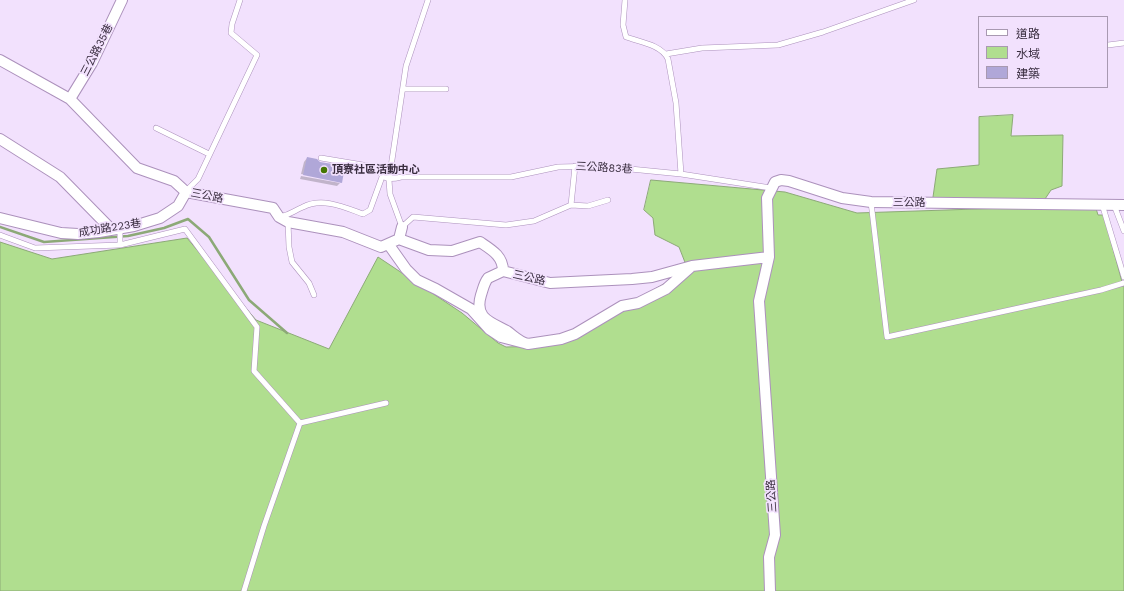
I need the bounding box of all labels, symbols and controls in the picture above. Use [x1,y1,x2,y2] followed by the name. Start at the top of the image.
[978,16,1108,88] legend
[78,22,116,78] street label: 三公路35巷
[1016,27,1040,41] text: 道路
[1016,47,1040,61] text: 水域
[1016,67,1040,81] text: 建築
[575,160,633,176] street label: 三公路83巷
[332,163,420,177] place label: 頂寮社區活動中心
[319,165,329,175] marker: 頂寮社區活動中心
[190,186,224,206] street label: 三公路
[893,196,925,210] street label: 三公路
[78,217,142,239] street label: 成功路223巷
[511,268,547,288] street label: 三公路
[764,479,780,513] street label: 三公路

